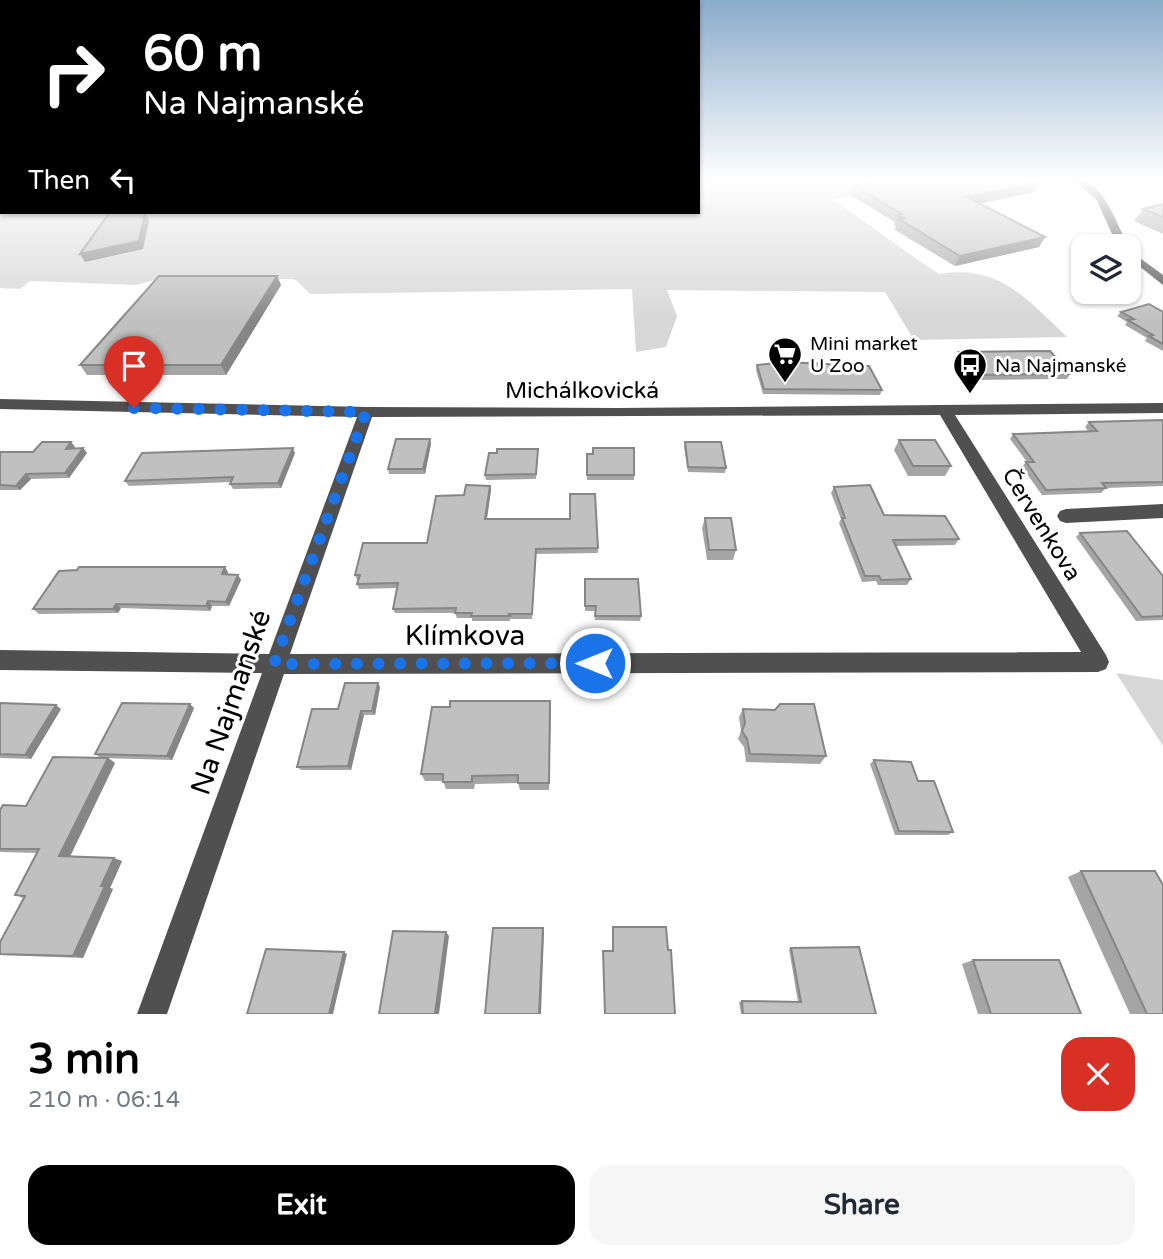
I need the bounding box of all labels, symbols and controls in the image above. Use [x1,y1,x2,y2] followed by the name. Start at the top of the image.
[143,25,262,84] text: 60 m
[28,28,119,119] icon: right
[143,85,364,123] text: Na Najmanské
[104,161,142,199] icon: left
[28,165,90,196] text: Then
[1071,234,1141,304] map controls
[1071,234,1141,304] button: layers
[810,333,918,377] place label: Mini market U Zoo
[766,335,804,384] supermarket icon: Mini market U Zoo
[104,336,164,408] pin
[951,346,989,395] bus stop icon: Na Najmanské
[115,347,153,385] icon: arrive
[995,355,1126,377] place label: Na Najmanské
[505,377,659,405] street label: Michálkovická
[995,463,1087,586] street label: Červenkova
[183,605,279,799] street label: Na Najmanské
[405,619,525,653] street label: Klímkova
[558,626,632,700] position arrow
[28,1034,140,1085] text: 3 min
[1061,1037,1135,1111] button: close
[28,1086,180,1114] text: 210 m · 06:14
[28,1165,575,1245] button: Exit
[589,1165,1135,1245] button: Share

